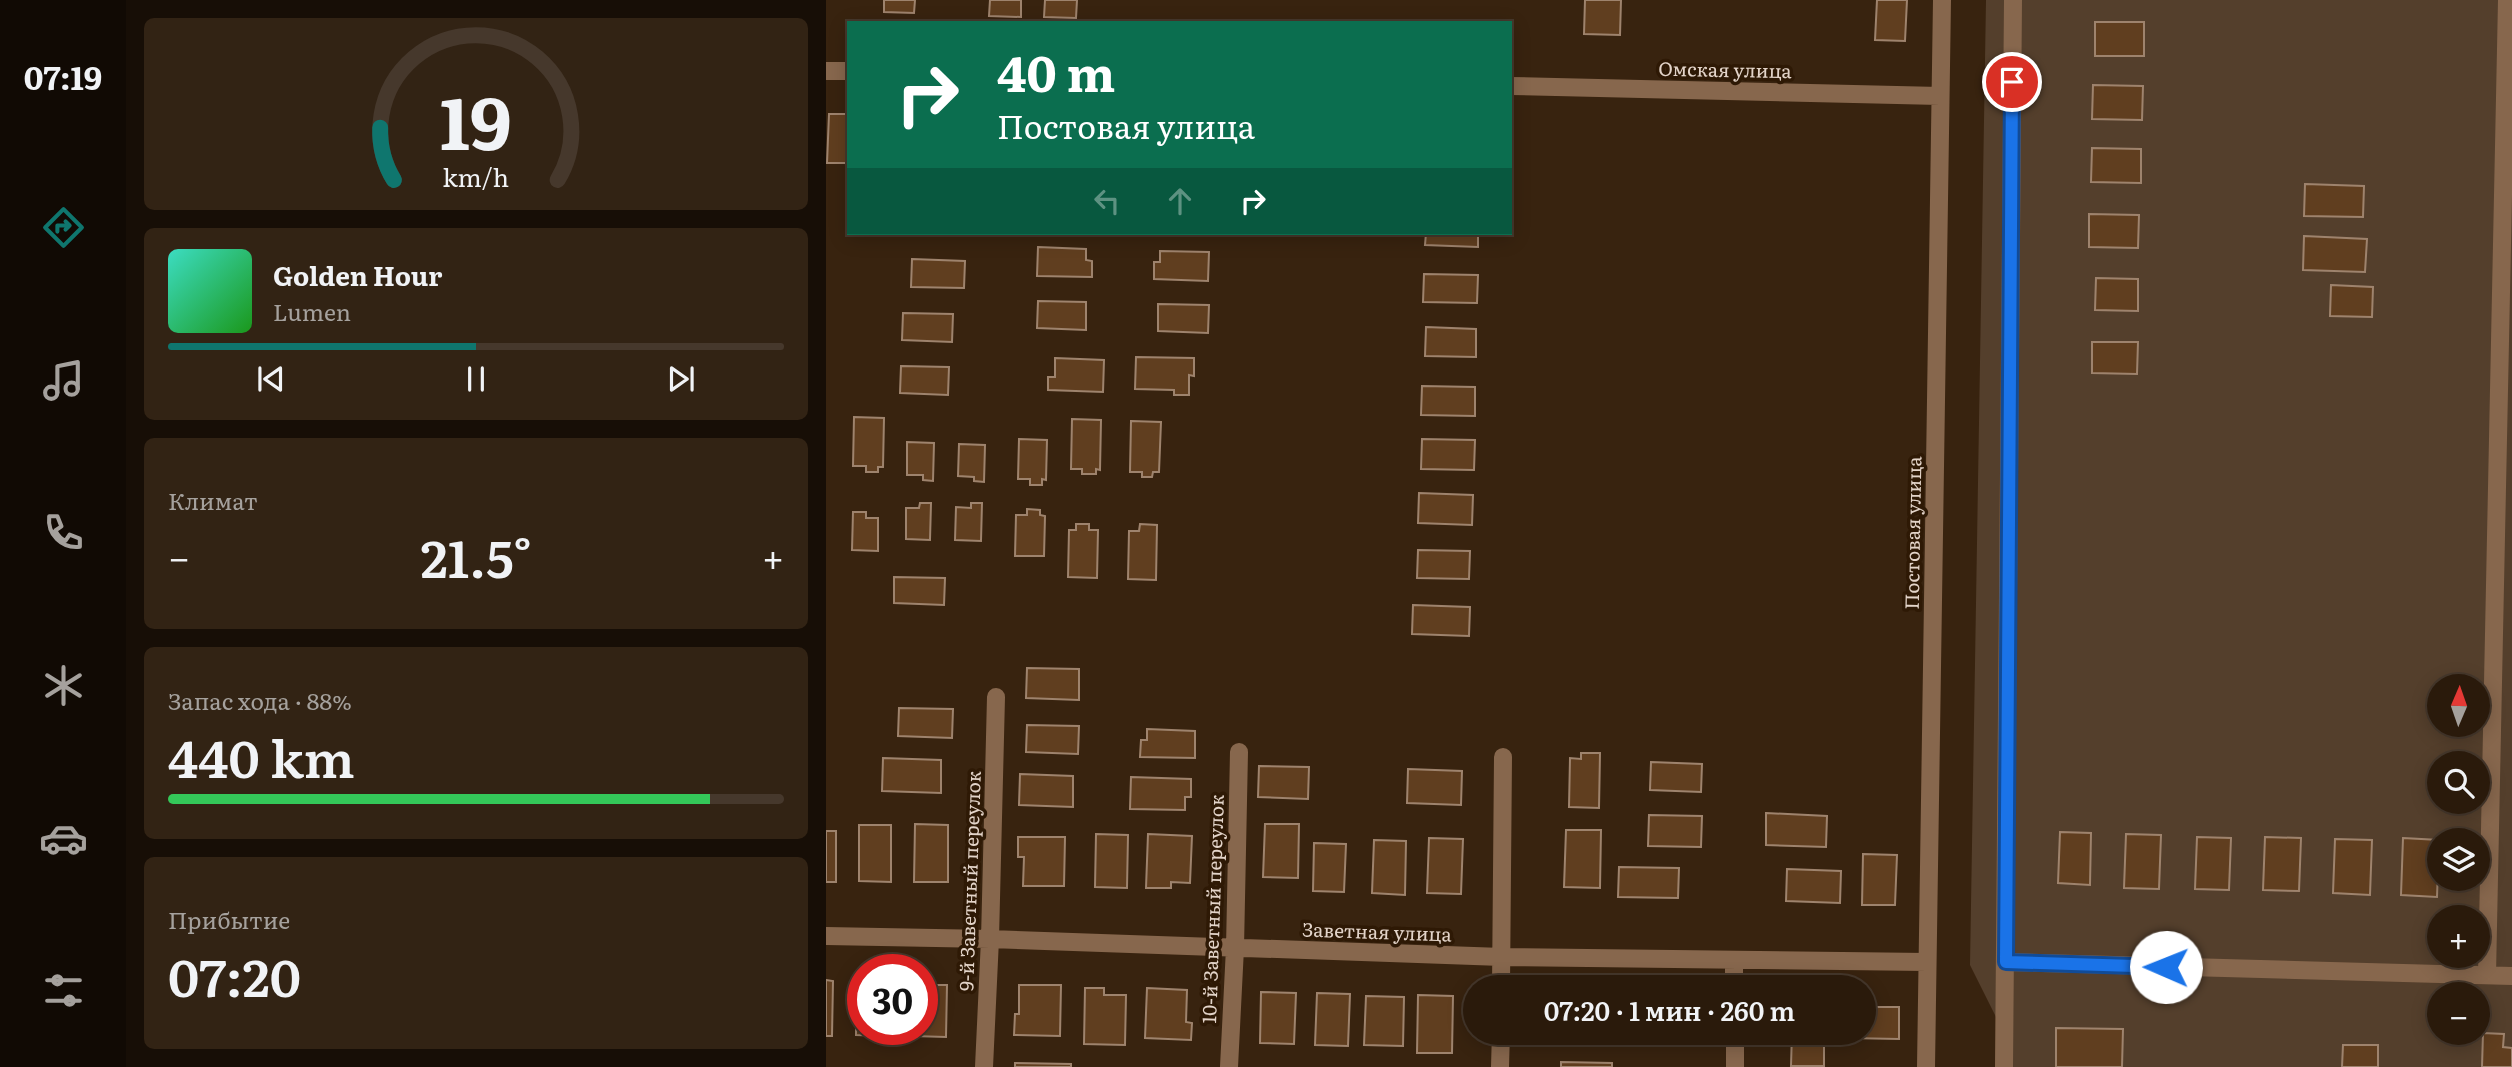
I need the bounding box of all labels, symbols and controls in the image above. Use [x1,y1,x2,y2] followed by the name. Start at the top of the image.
[997,34,1115,107] text: 40 m
[882,49,973,140] icon: right
[24,52,102,100] text: 07:19
[1982,52,2042,112] pin
[1658,54,1793,84] street label: Омская улица
[1993,63,2031,101] icon: arrive
[440,64,512,172] text: 19
[997,101,1255,149] text: Постовая улица
[443,158,509,195] text: km/h
[1088,182,1126,220] icon: left
[1161,182,1199,220] icon: ahead
[1234,182,1272,220] icon: right
[39,203,88,252] icon: directions
[273,255,442,294] text: Golden Hour
[273,294,351,328] text: Lumen
[39,356,88,405] icon: music
[252,360,290,398] icon: previous
[457,360,495,398] icon: pause
[662,360,700,398] icon: next
[1897,455,1927,610] street label: Постовая улица
[168,483,258,517] text: Климат
[39,508,88,557] icon: phone
[420,517,532,594] text: 21.5°
[168,527,190,584] text: −
[762,527,784,584] text: +
[39,661,88,710] icon: climate
[2427,674,2490,737] north arrow
[2427,674,2490,1045] map controls
[168,683,352,717] text: Запас хода · 88%
[168,717,355,794] text: 440 km
[2427,751,2490,814] button: search
[951,770,987,992] street label: 9-й Заветный переулок
[1194,793,1230,1024] street label: 10-й Заветный переулок
[39,814,88,863] icon: car
[2427,828,2490,891] button: layers
[168,902,290,936] text: Прибытие
[2427,905,2490,968] button: +
[1302,914,1453,948] street label: Заветная улица
[2129,930,2203,1004] position arrow
[168,936,301,1013] text: 07:20
[847,954,938,1045] speed limit sign: 30
[39,966,88,1015] icon: filters
[2427,982,2490,1045] button: −
[1544,990,1795,1029] text: 07:20 · 1 мин · 260 m

